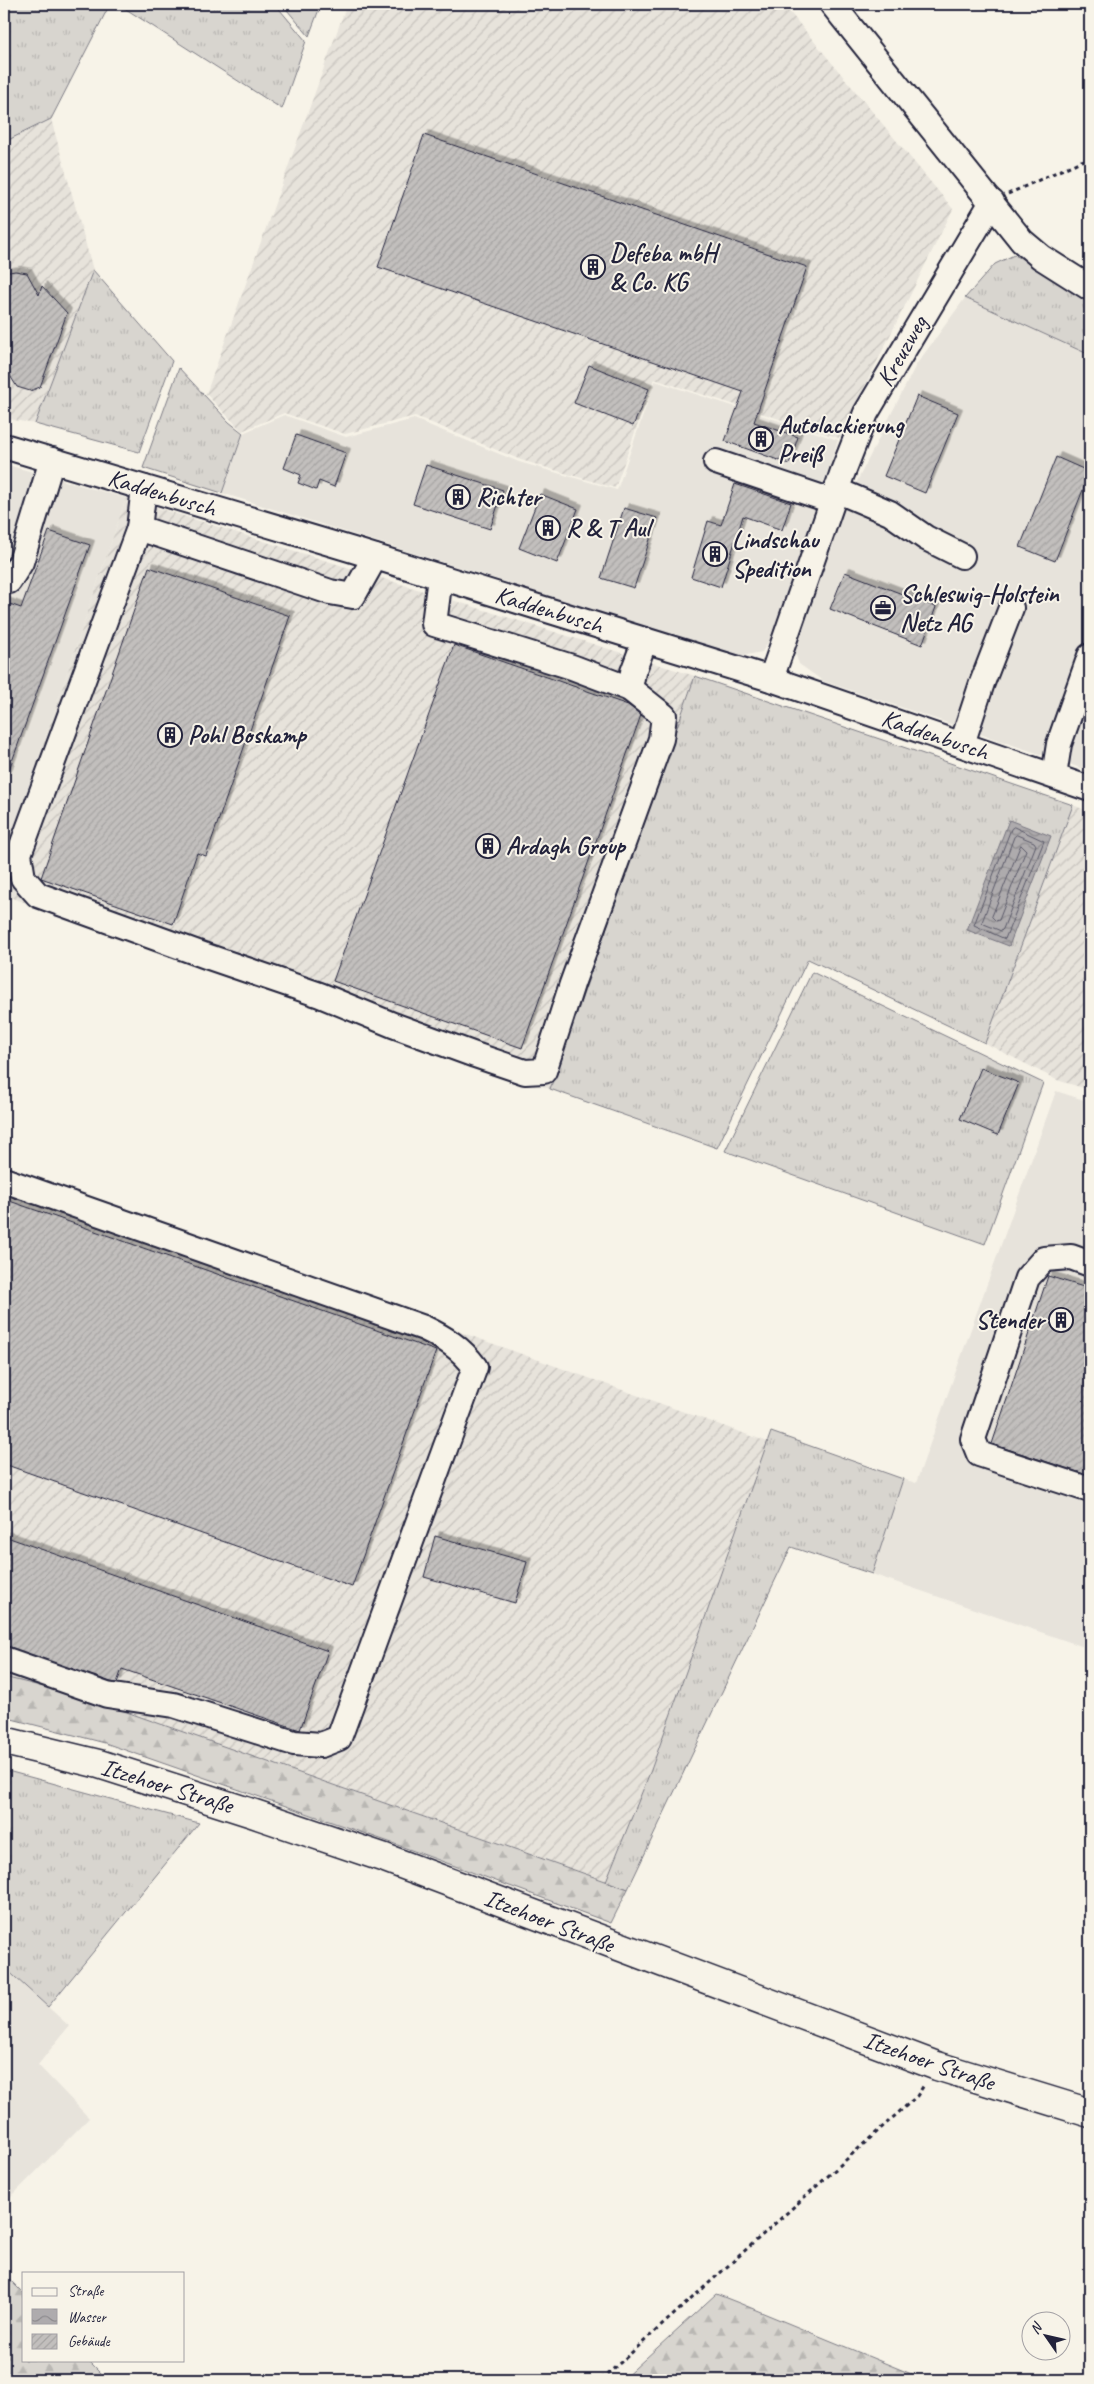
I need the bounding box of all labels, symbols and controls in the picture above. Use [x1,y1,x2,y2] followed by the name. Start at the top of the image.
[610,237,721,298] place label: Defeba mbH & Co. KG
[580,254,606,280] building icon: Defeba mbH & Co. KG
[869,309,936,392] street label: Kreuzweg
[778,409,905,470] place label: Autolackierung Preiß
[748,426,774,452] building icon: Autolackierung Preiß
[104,461,221,525] street label: Kaddenbusch
[476,481,544,513] place label: Richter
[445,484,471,510] building icon: Richter
[566,512,654,544] place label: R & T Aul
[535,515,561,541] building icon: R & T Aul
[732,524,821,585] place label: Lindschau Spedition
[702,541,728,567] building icon: Lindschau Spedition
[491,578,608,642] street label: Kaddenbusch
[900,578,1060,639] place label: Schleswig-Holstein Netz AG
[870,595,896,621] office icon: Schleswig-Holstein Netz AG
[877,702,994,769] street label: Kaddenbusch
[188,719,308,751] place label: Pohl Boskamp
[157,722,183,748] building icon: Pohl Boskamp
[506,830,627,862] place label: Ardagh Group
[475,833,501,859] building icon: Ardagh Group
[976,1304,1047,1336] place label: Stender
[1048,1307,1074,1333] building icon: Stender
[97,1751,239,1822] street label: Itzehoer Straße
[480,1882,620,1961] street label: Itzehoer Straße
[859,2024,1000,2099] street label: Itzehoer Straße
[22,2272,185,2362] legend
[68,2282,104,2301] text: Straße
[68,2308,107,2327] text: Wasser
[1022,2312,1072,2362] north arrow
[1026,2319,1046,2337] text: N
[68,2332,111,2351] text: Gebäude

